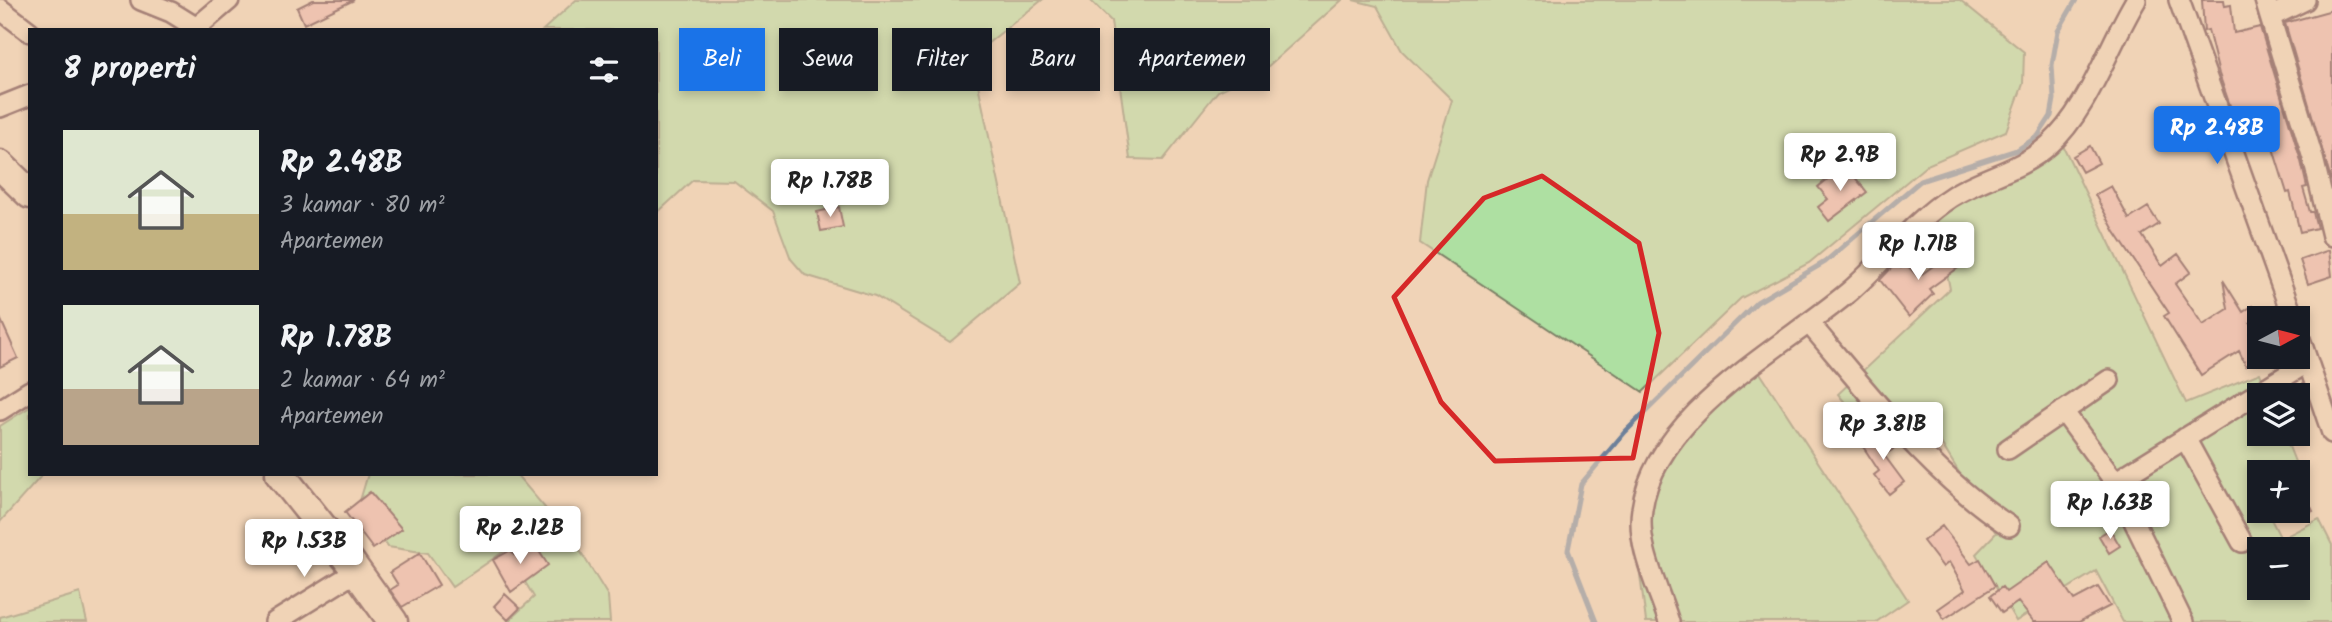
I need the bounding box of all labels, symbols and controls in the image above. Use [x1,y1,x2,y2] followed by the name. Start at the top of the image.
[679,28,765,91] chip: Beli
[779,28,878,91] chip: Sewa
[892,28,992,91] chip: Filter
[1006,28,1100,91] chip: Baru
[1114,28,1270,91] chip: Apartemen
[63,46,196,94] text: 8 properti
[585,51,623,89] icon: filters
[2145,106,2289,166] pin: Rp 2.48B
[2170,111,2264,147] text: Rp 2.48B
[1775,134,1905,193] pin: Rp 2.9B
[1800,138,1880,174] text: Rp 2.9B
[280,140,403,188] text: Rp 2.48B
[119,158,203,242] icon: home
[758,160,902,219] pin: Rp 1.78B
[787,164,873,200] text: Rp 1.78B
[280,188,445,224] text: 3 kamar · 80 m²
[1846,222,1990,282] pin: Rp 1.71B
[280,224,384,260] text: Apartemen
[1878,227,1958,263] text: Rp 1.71B
[2247,306,2310,369] north arrow
[2247,306,2310,600] map controls
[280,315,392,363] text: Rp 1.78B
[119,333,203,417] icon: home
[280,363,445,399] text: 2 kamar · 64 m²
[2247,383,2310,446] button: layers
[280,399,384,435] text: Apartemen
[1811,402,1955,462] pin: Rp 3.81B
[1839,407,1927,443] text: Rp 3.81B
[2247,460,2310,523] button: +
[2038,482,2182,541] pin: Rp 1.63B
[2067,486,2153,522] text: Rp 1.63B
[448,506,592,566] pin: Rp 2.12B
[476,511,564,547] text: Rp 2.12B
[232,520,376,579] pin: Rp 1.53B
[261,524,347,560] text: Rp 1.53B
[2247,537,2310,600] button: −

